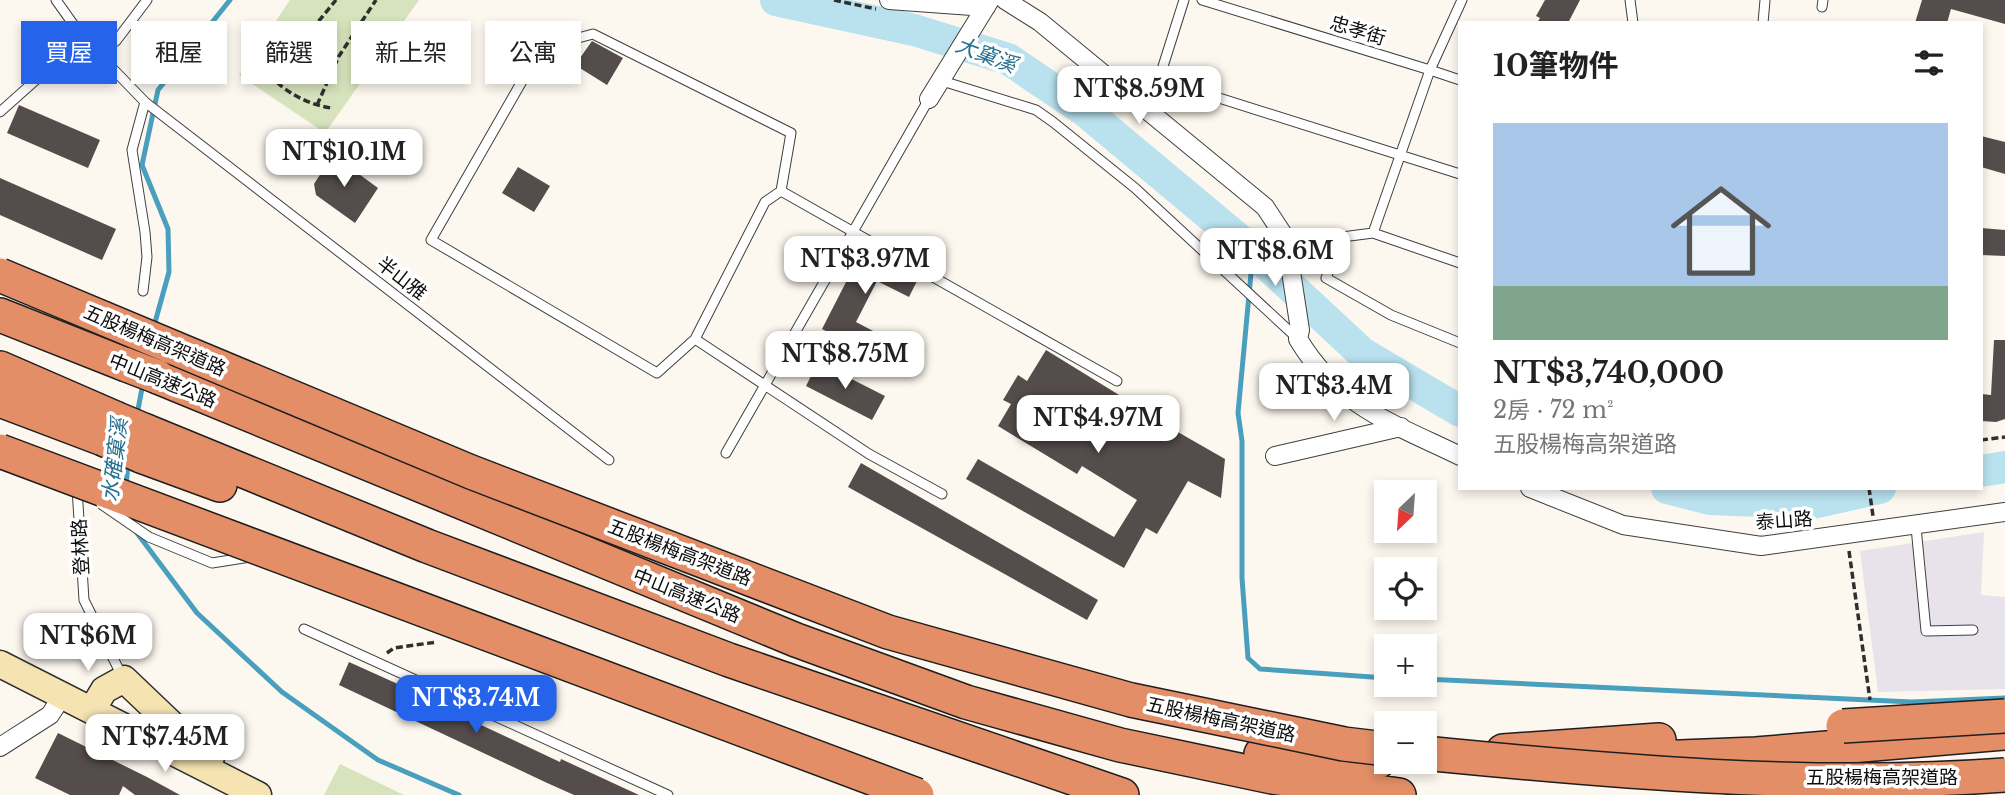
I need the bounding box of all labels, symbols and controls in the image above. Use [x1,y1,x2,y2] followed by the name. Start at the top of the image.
[1327,11,1388,50] street label: 忠孝街
[21,21,117,84] chip: 買屋
[131,21,227,84] chip: 租屋
[241,21,337,84] chip: 篩選
[351,21,471,84] chip: 新上架
[485,21,581,84] chip: 公寓
[952,32,1023,80] water label: 大窠溪
[1910,44,1948,82] icon: filters
[1493,47,1619,84] text: 10筆物件
[1067,66,1211,126] pin: NT$8.59M
[1073,75,1205,103] text: NT$8.59M
[272,130,416,189] pin: NT$10.1M
[282,138,406,166] text: NT$10.1M
[1658,168,1784,294] icon: home
[1210,229,1340,288] pin: NT$8.6M
[793,236,937,296] pin: NT$3.97M
[1216,237,1334,265] text: NT$8.6M
[800,245,930,273] text: NT$3.97M
[372,252,431,305] street label: 半山雅
[80,300,229,381] street label: 五股楊梅高架道路
[773,332,917,391] pin: NT$8.75M
[781,340,909,368] text: NT$8.75M
[106,348,220,412] street label: 中山高速公路
[1493,354,1724,391] text: NT$3,740,000
[1269,364,1399,423] pin: NT$3.4M
[1275,372,1393,400] text: NT$3.4M
[1026,396,1170,455] pin: NT$4.97M
[1493,396,1613,424] text: 2房 · 72 m²
[1033,404,1163,432] text: NT$4.97M
[97,414,133,503] water label: 水確窠溪
[1493,430,1677,458] text: 五股楊梅高架道路
[1374,480,1437,542] north arrow
[1374,480,1437,774] map controls
[1755,507,1813,534] street label: 泰山路
[605,514,755,590] street label: 五股楊梅高架道路
[68,518,93,576] street label: 登林路
[1374,557,1437,620] button: locate
[630,563,744,627] street label: 中山高速公路
[39,614,137,673] pin: NT$6M
[39,622,137,650] text: NT$6M
[1374,634,1437,697] button: +
[404,676,548,735] pin: NT$3.74M
[412,684,540,712] text: NT$3.74M
[1144,692,1298,747] street label: 五股楊梅高架道路
[1374,711,1437,774] button: −
[93,714,237,774] pin: NT$7.45M
[101,723,229,751] text: NT$7.45M
[1806,766,1958,789] street label: 五股楊梅高架道路

